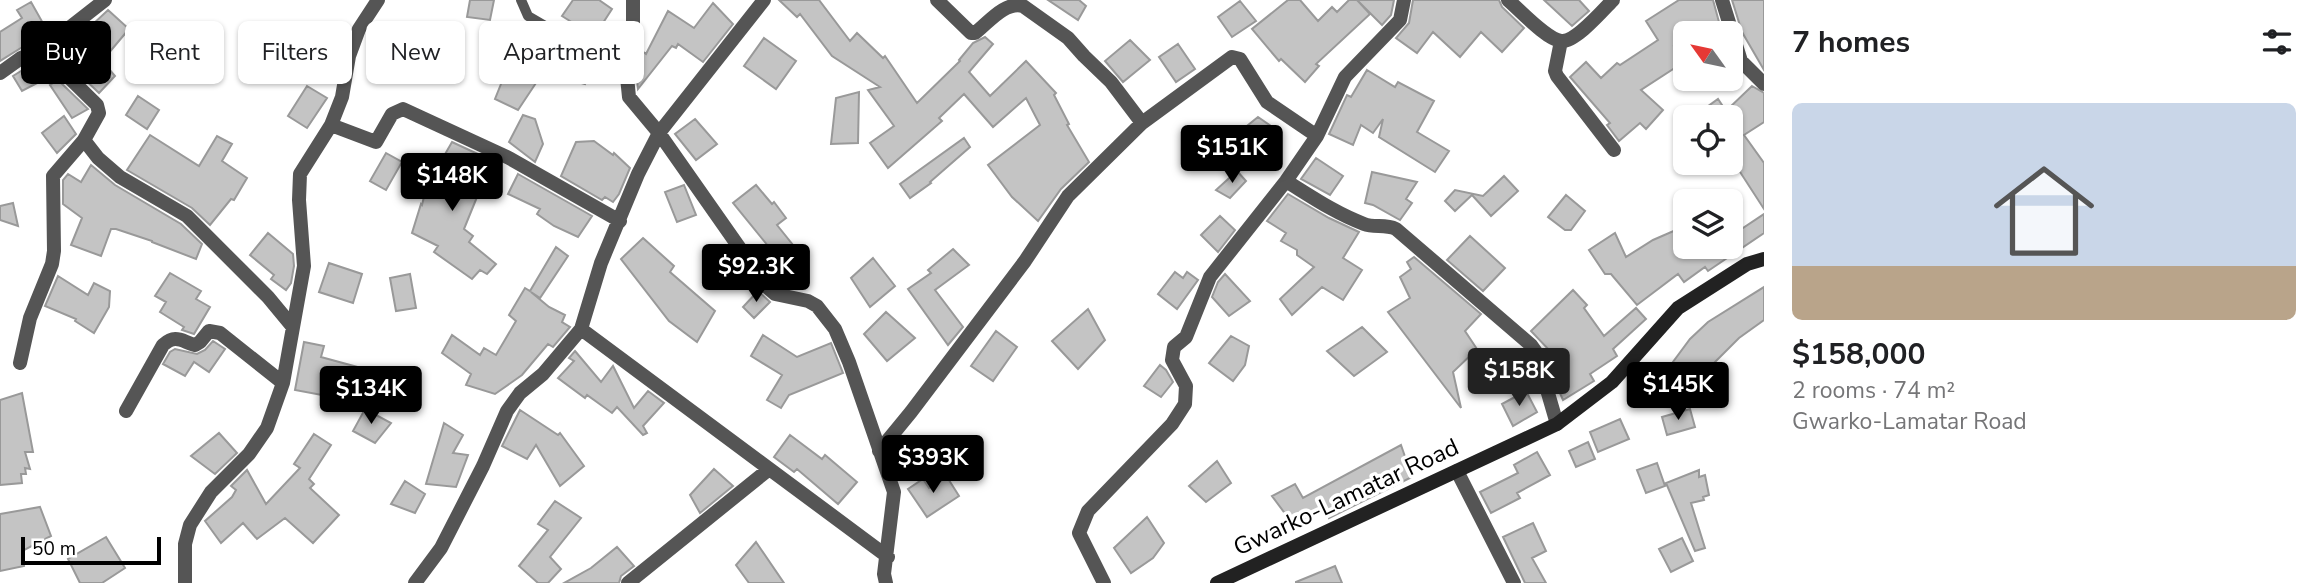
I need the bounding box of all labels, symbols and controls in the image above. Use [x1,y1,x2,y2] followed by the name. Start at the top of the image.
[21,21,111,84] chip: Buy
[125,21,224,84] chip: Rent
[238,21,352,84] chip: Filters
[366,21,465,84] chip: New
[479,21,644,84] chip: Apartment
[1673,21,1743,91] north arrow
[1673,21,1743,259] map controls
[1792,22,1910,63] text: 7 homes
[2258,23,2296,61] icon: filters
[1673,105,1743,175] button: locate
[1183,125,1281,185] pin: $151K
[1197,132,1267,163] text: $151K
[1981,148,2107,274] icon: home
[403,154,501,213] pin: $148K
[417,160,487,191] text: $148K
[1673,189,1743,259] button: layers
[699,244,813,304] pin: $92.3K
[718,251,794,282] text: $92.3K
[1792,334,1925,375] text: $158,000
[1470,348,1568,408] pin: $158K
[1484,355,1554,386] text: $158K
[1629,362,1727,422] pin: $145K
[322,366,420,426] pin: $134K
[1643,369,1713,400] text: $145K
[336,373,406,404] text: $134K
[1792,375,1955,406] text: 2 rooms · 74 m²
[1792,406,2027,437] text: Gwarko-Lamatar Road
[1228,431,1464,563] street label: Gwarko-Lamatar Road
[884,435,982,495] pin: $393K
[898,442,968,473] text: $393K
[21,534,161,566] scale bar
[32,536,76,562] text: 50 m

